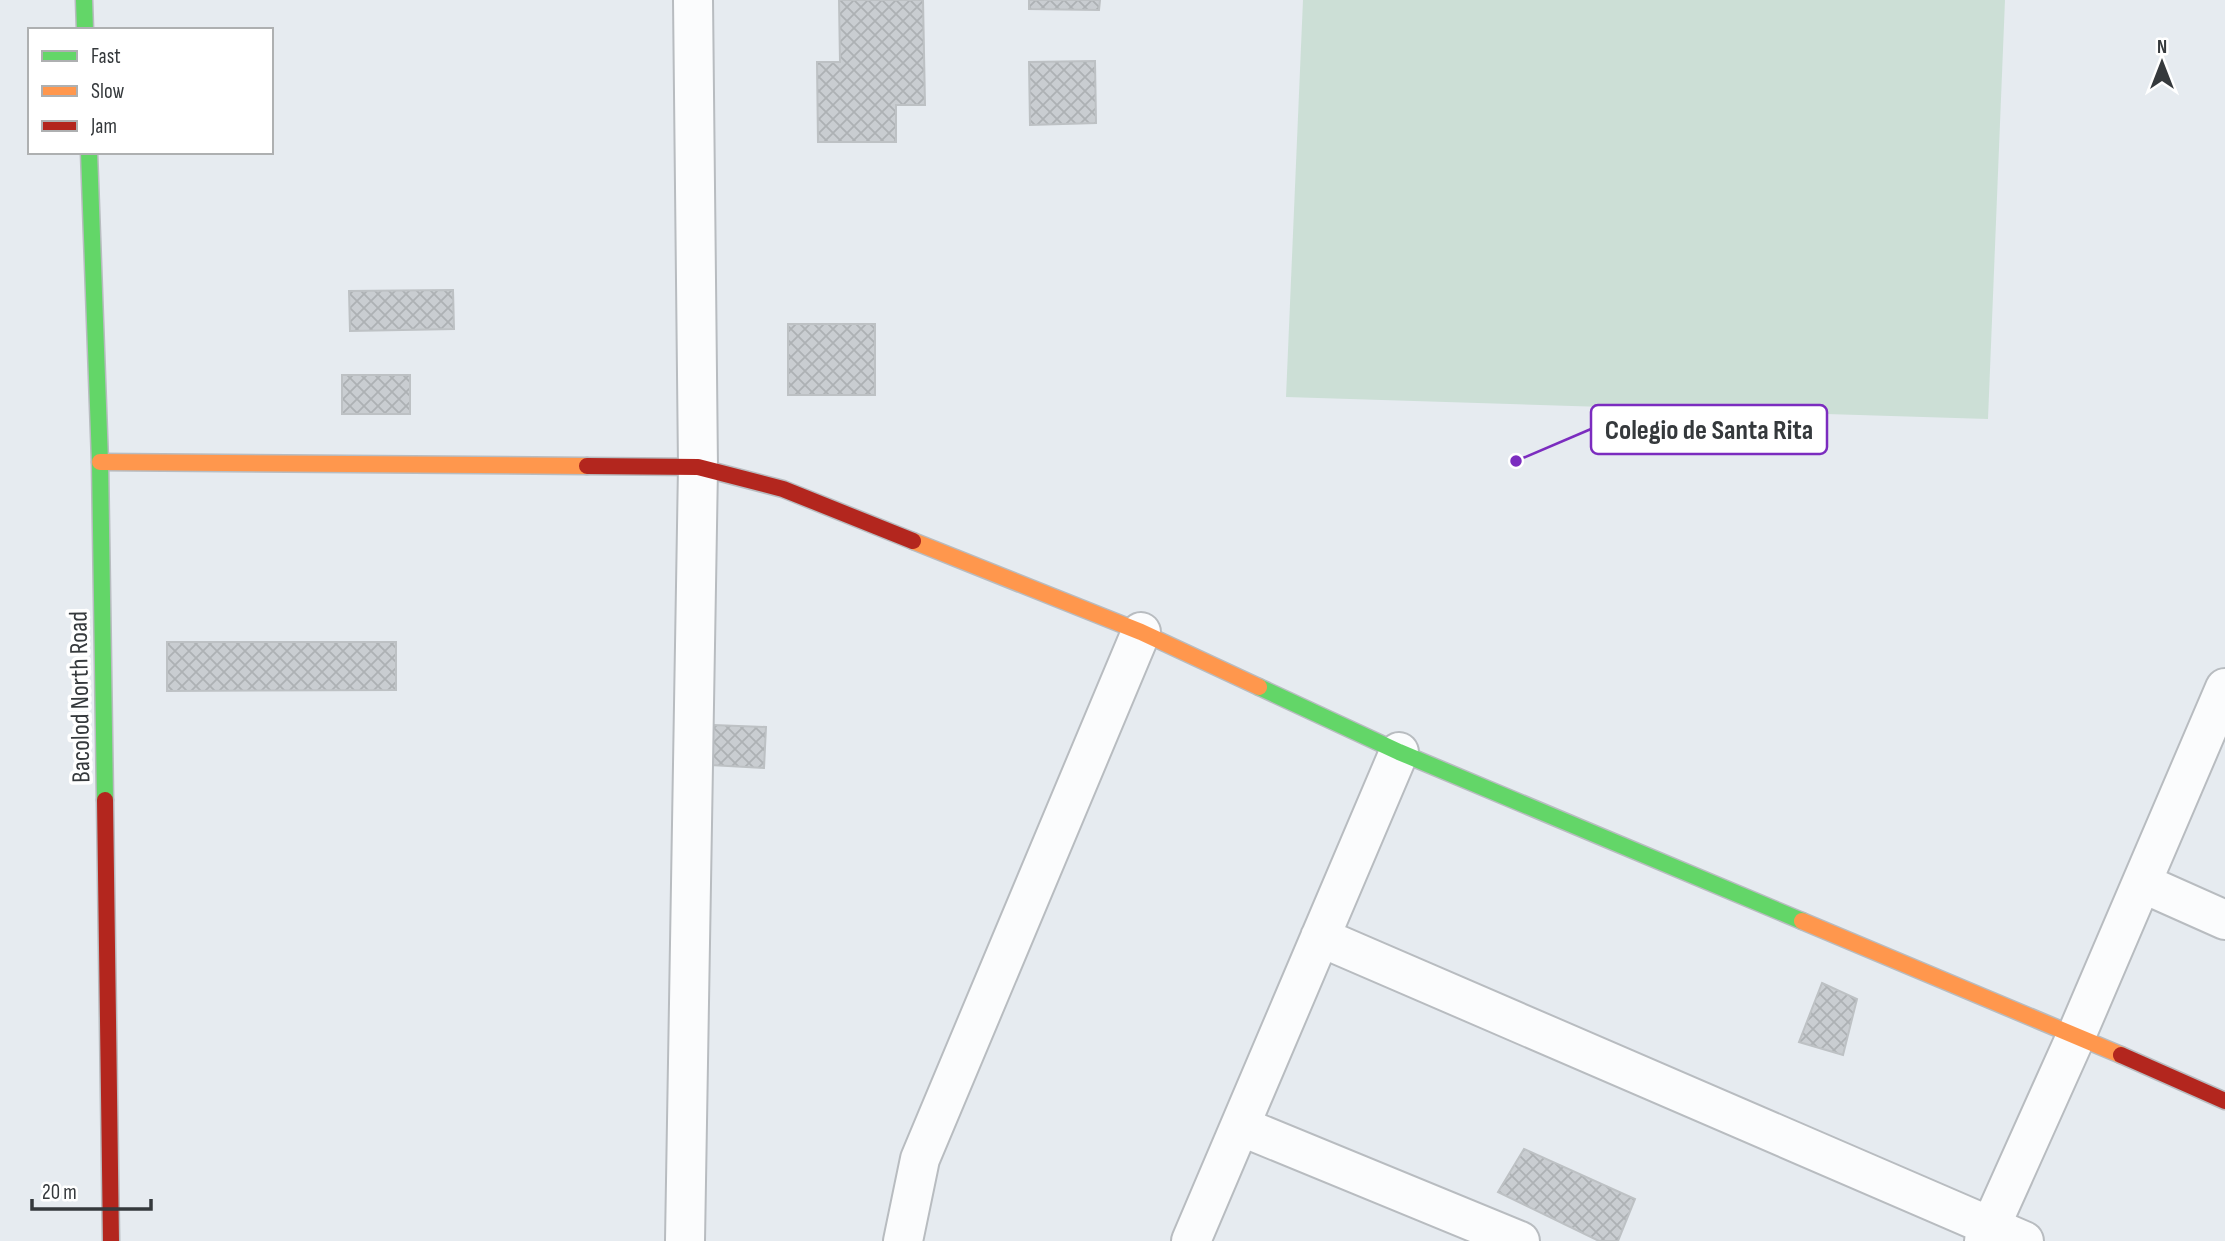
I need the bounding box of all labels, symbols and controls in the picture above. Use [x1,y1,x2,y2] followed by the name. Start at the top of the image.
[28,28,273,154] legend
[2127,28,2197,98] north arrow
[2157,36,2167,59] text: N
[91,44,121,69] text: Fast
[91,79,125,104] text: Slow
[90,114,117,139] text: Jam
[1591,405,1827,454] callout: Colegio de Santa Rita
[1605,414,1813,447] text: Colegio de Santa Rita
[64,611,97,783] street label: Bacolod North Road
[32,1168,150,1212] scale bar
[42,1180,77,1205] text: 20 m

